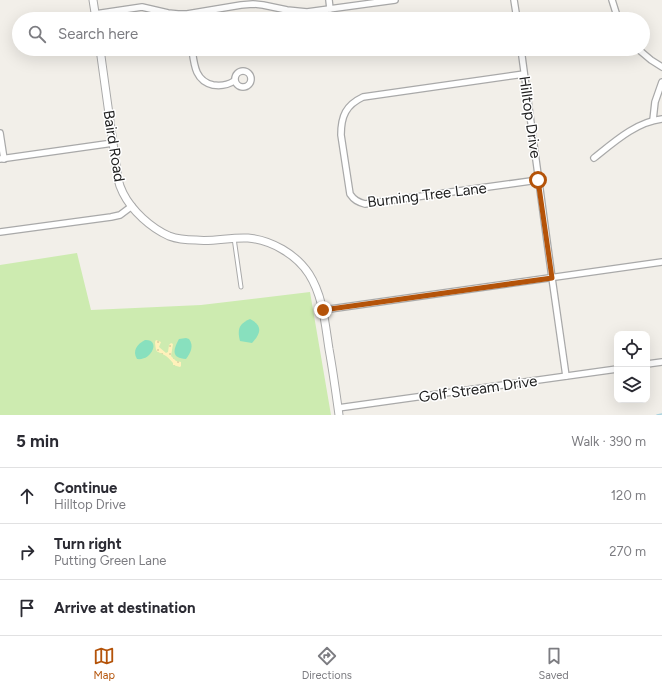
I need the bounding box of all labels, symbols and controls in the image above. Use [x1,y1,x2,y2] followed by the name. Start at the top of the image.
[12,12,650,56] search box
[26,23,48,45] icon: search
[58,25,138,43] text: Search here
[515,75,545,159] street label: Hilltop Drive
[99,109,129,183] street label: Baird Road
[529,171,547,189] route start
[366,179,488,211] street label: Burning Tree Lane
[314,301,332,319] route end
[614,331,650,403] map controls
[614,331,650,367] button: locate
[614,367,650,403] button: layers
[418,372,538,406] street label: Golf Stream Drive
[16,431,59,451] text: 5 min
[571,434,646,449] text: Walk · 390 m
[54,479,117,497] text: Continue
[16,485,38,507] icon: ahead
[611,488,646,503] text: 120 m
[54,497,126,512] text: Hilltop Drive
[54,535,122,553] text: Turn right
[16,541,38,563] icon: right
[609,544,646,559] text: 270 m
[54,553,166,568] text: Putting Green Lane
[16,597,38,619] icon: arrive
[54,599,195,617] text: Arrive at destination
[93,645,115,682] tab: Map
[302,645,352,682] tab: Directions
[538,645,569,682] tab: Saved

